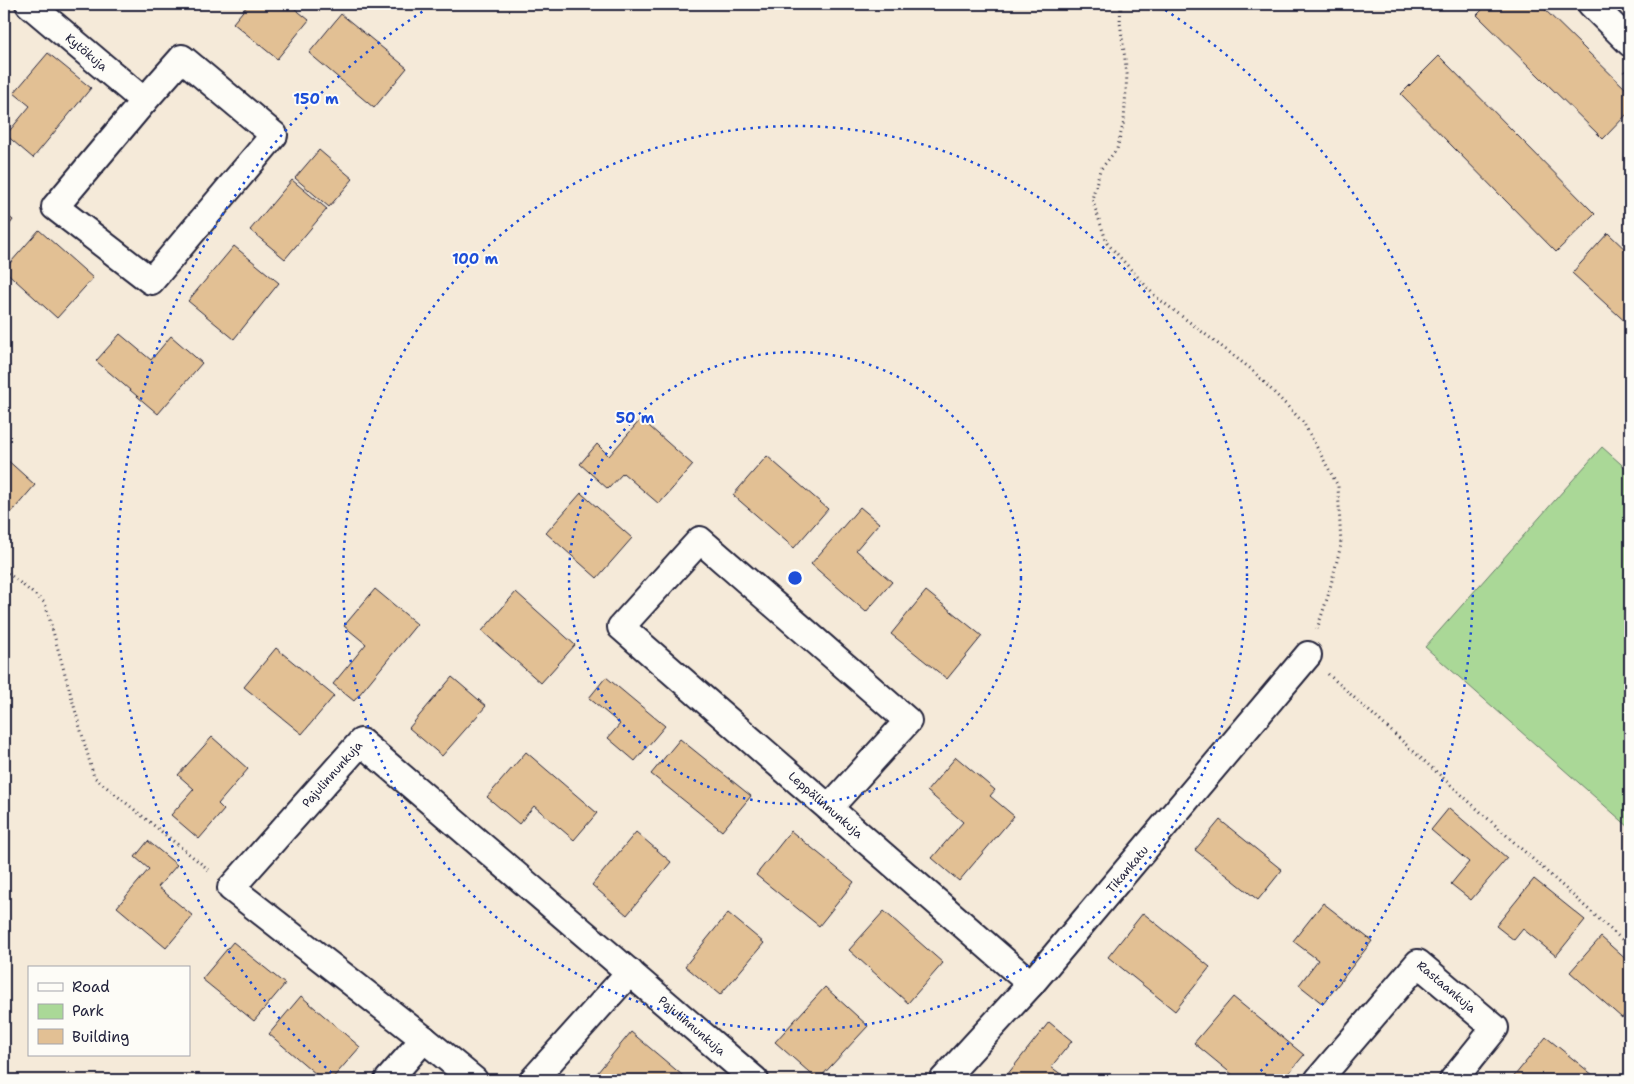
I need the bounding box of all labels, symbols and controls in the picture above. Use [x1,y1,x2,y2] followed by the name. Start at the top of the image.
[62,30,111,75] street label: Kytökuja
[293,89,339,109] text: 150 m
[452,249,498,269] text: 100 m
[616,408,655,428] text: 50 m
[786,569,804,587] centre of rings
[298,737,366,811] street label: Pajulinnunkuja
[785,768,867,842] street label: Leppälinnunkuja
[1103,842,1152,897] street label: Tikankatu
[1413,957,1480,1017] street label: Rastaankuja
[28,966,190,1056] legend
[72,977,110,997] text: Road
[655,992,729,1059] street label: Pajulinnunkuja
[72,1001,104,1021] text: Park
[72,1027,129,1047] text: Building

